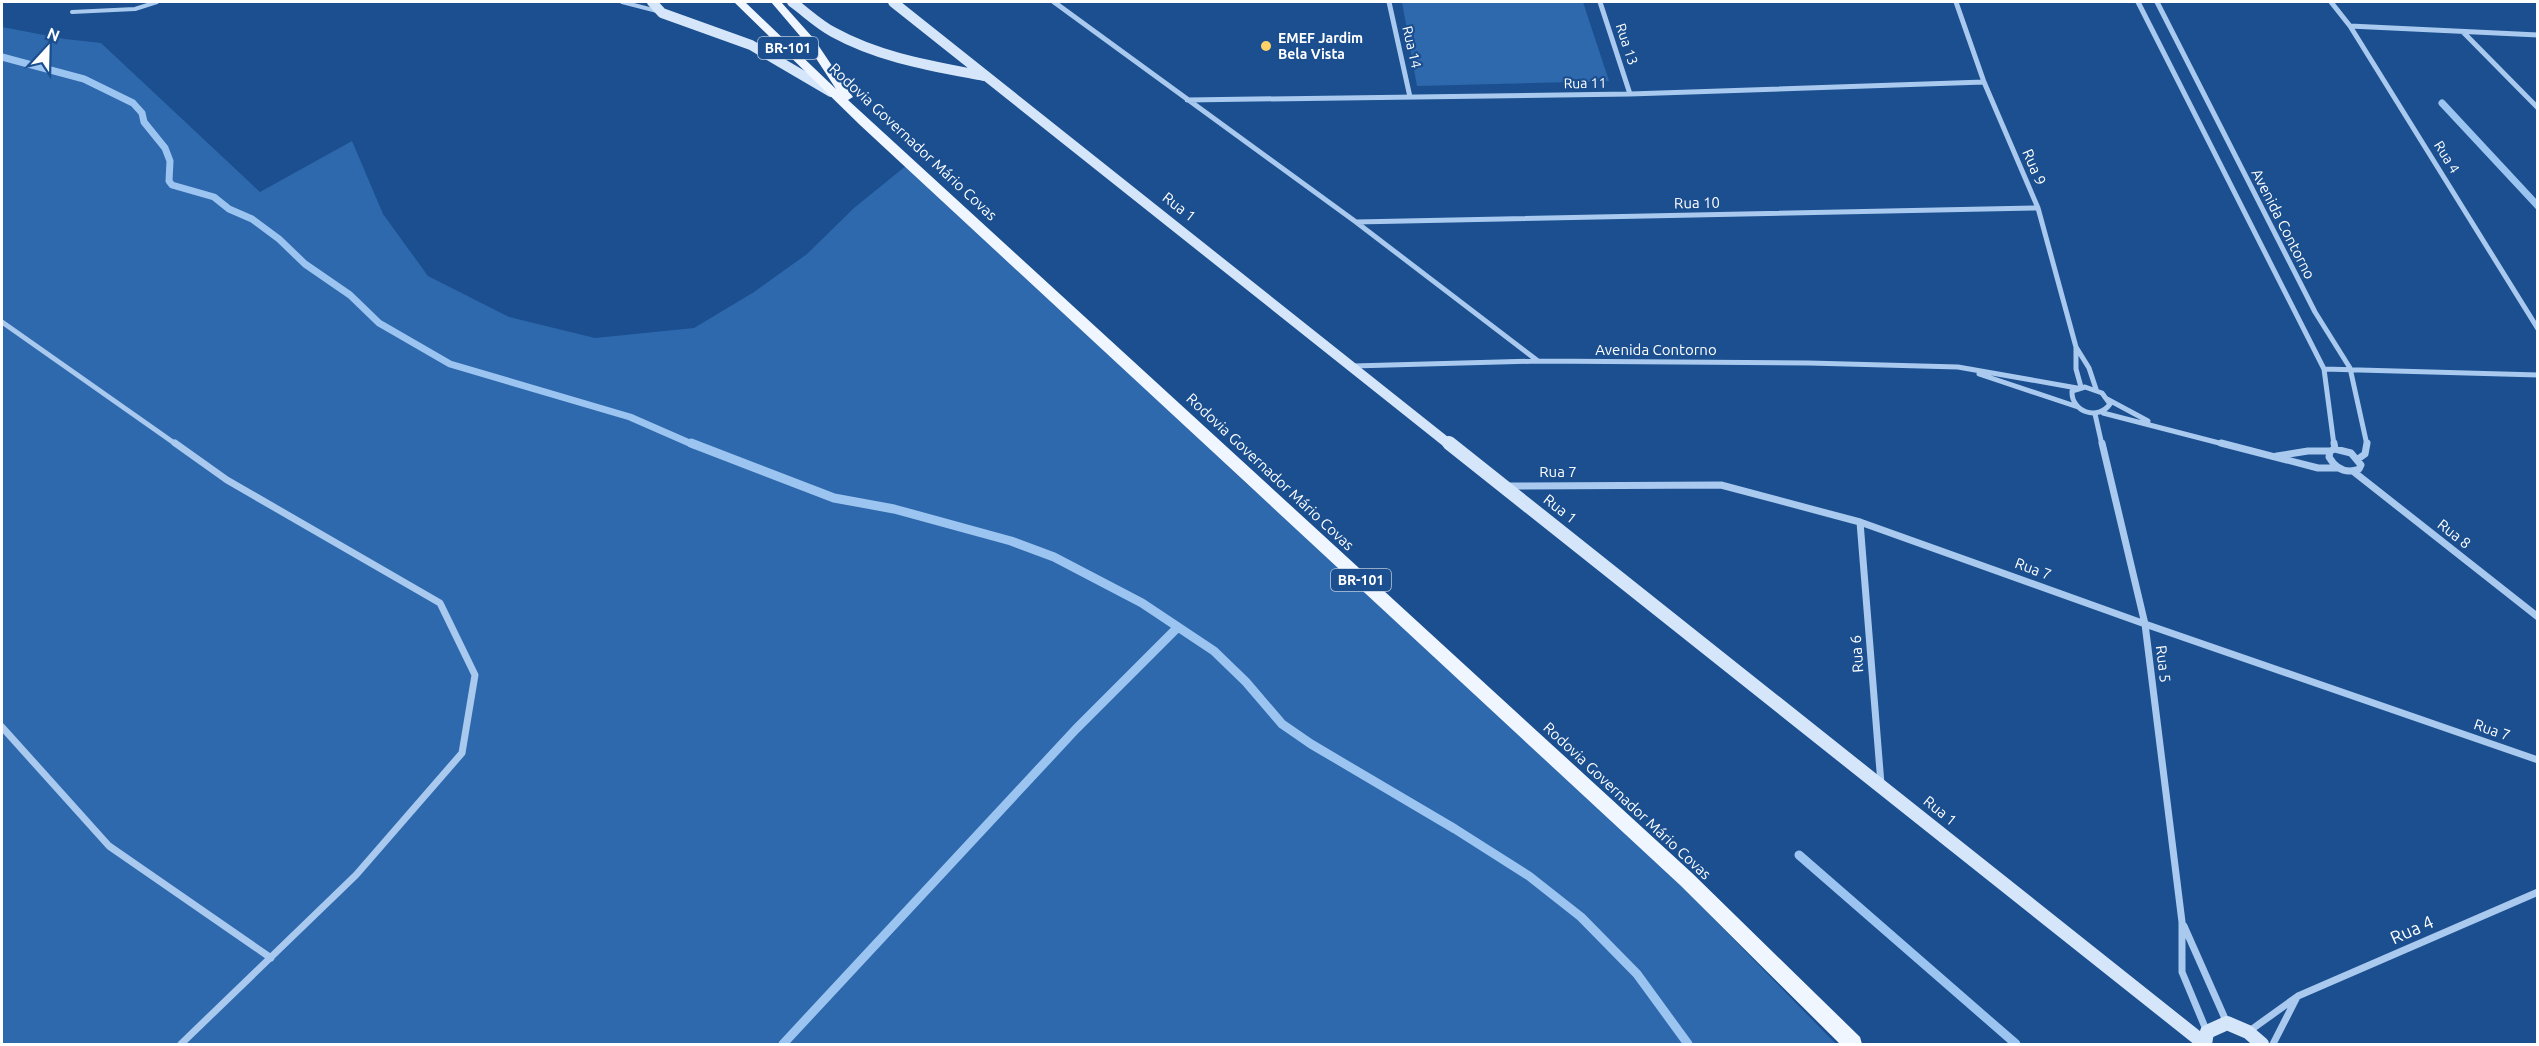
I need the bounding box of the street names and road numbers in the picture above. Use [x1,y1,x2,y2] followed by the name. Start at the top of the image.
[1613,21,1641,67] street label: Rua 13
[1399,24,1425,70] street label: Rua 14
[758,37,818,59] road number: BR-101
[826,60,1000,224] street label: Rodovia Governador Mário Covas
[1563,75,1607,91] street label: Rua 11
[2431,138,2463,176] street label: Rua 4
[2019,146,2050,187] street label: Rua 9
[2248,166,2319,282] street label: Avenida Contorno
[1159,188,1199,225] street label: Rua 1
[1674,194,1720,211] street label: Rua 10
[1595,341,1717,358] street label: Avenida Contorno
[1183,390,1357,554] street label: Rodovia Governador Mário Covas
[1539,463,1577,480] street label: Rua 7
[1540,490,1580,527] street label: Rua 1
[2434,515,2474,552] street label: Rua 8
[2013,554,2054,583] street label: Rua 7
[1331,569,1391,591] road number: BR-101
[1847,635,1866,673] street label: Rua 6
[2153,644,2174,684] street label: Rua 5
[2472,715,2513,744] street label: Rua 7
[1540,719,1714,883] street label: Rodovia Governador Mário Covas
[1920,792,1960,829] street label: Rua 1
[2387,911,2436,947] street label: Rua 4

